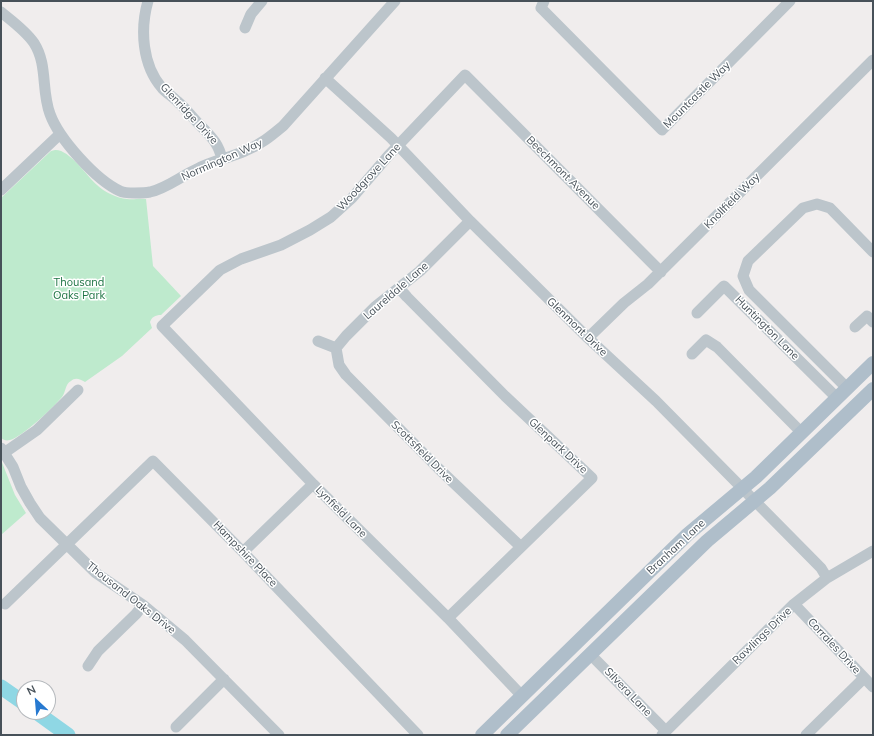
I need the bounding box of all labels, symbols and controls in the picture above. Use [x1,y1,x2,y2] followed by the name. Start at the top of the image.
[661,59,733,131] street label: Mountcastle Way
[157,81,221,147] street label: Glenridge Drive
[523,133,603,213] street label: Beechmont Avenue
[179,136,265,184] street label: Normington Way
[334,141,404,213] street label: Woodgrove Lane
[701,170,763,232] street label: Knollfield Way
[361,259,431,323] street label: Laureldale Lane
[53,276,105,302] park label: Thousand Oaks Park
[732,293,802,363] street label: Huntington Lane
[544,295,610,359] street label: Glenmont Drive
[526,415,590,477] street label: Glenpark Drive
[388,418,456,486] street label: Scottsfield Drive
[313,484,369,540] street label: Lynfield Lane
[644,517,708,577] street label: Branham Lane
[210,518,280,590] street label: Hampshire Place
[84,559,178,637] street label: Thousand Oaks Drive
[730,605,794,667] street label: Rawlings Drive
[805,615,863,677] street label: Corrales Drive
[602,665,654,719] street label: Silvera Lane
[16,680,56,720] north arrow
[24,682,38,698] text: N

